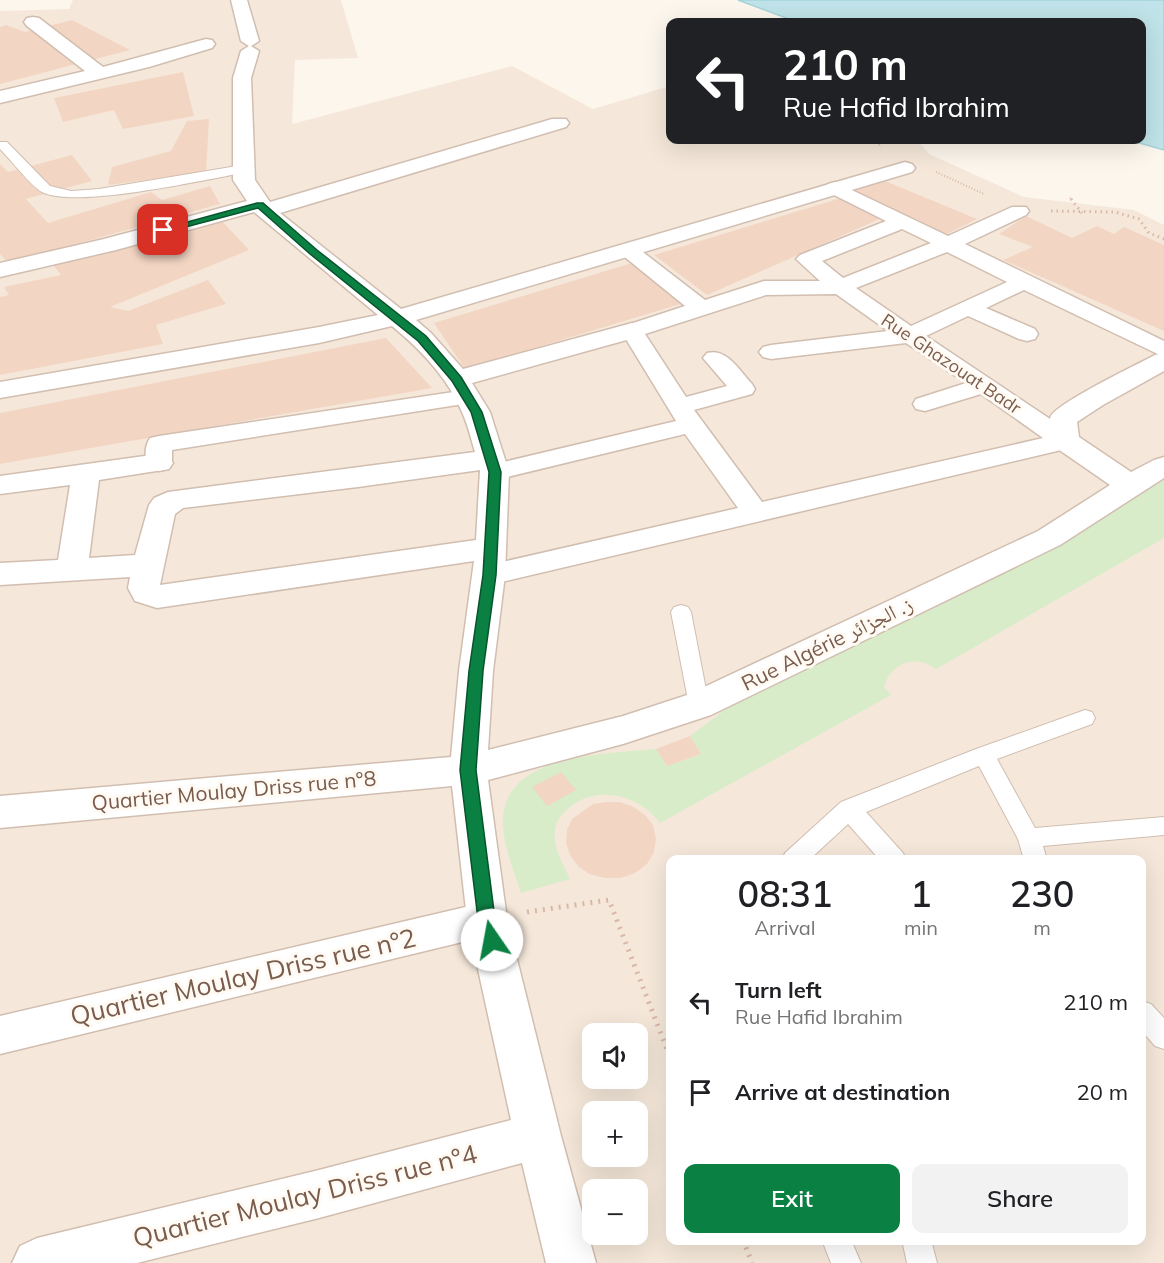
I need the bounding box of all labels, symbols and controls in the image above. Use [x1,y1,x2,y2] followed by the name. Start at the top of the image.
[783,38,908,91] text: 210 m
[684,42,762,120] icon: left
[783,90,1010,124] text: Rue Hafid Ibrahim
[137,204,188,255] pin
[146,213,179,246] icon: arrive
[877,308,1026,419] street label: Rue Ghazouat Badr
[737,590,916,696] street label: Rue Algérie ز. الجزائر
[90,765,377,815] street label: Quartier Moulay Driss rue n°8
[738,871,832,916] text: 08:31
[910,871,932,916] text: 1
[1010,871,1074,916] text: 230
[460,908,524,972] position arrow
[754,915,816,940] text: Arrival
[904,915,938,940] text: min
[1033,915,1051,940] text: m
[67,921,419,1032] street label: Quartier Moulay Driss rue n°2
[735,976,822,1004] text: Turn left
[684,986,717,1019] icon: left
[1063,988,1128,1016] text: 210 m
[735,1004,903,1029] text: Rue Hafid Ibrahim
[582,1023,648,1245] map controls
[582,1023,648,1089] button: sound
[684,1076,717,1109] icon: arrive
[735,1078,950,1106] text: Arrive at destination
[1077,1078,1128,1106] text: 20 m
[582,1101,648,1167] button: +
[129,1137,480,1254] street label: Quartier Moulay Driss rue n°4
[684,1164,900,1233] button: Exit
[912,1164,1128,1233] button: Share
[582,1179,648,1245] button: −

